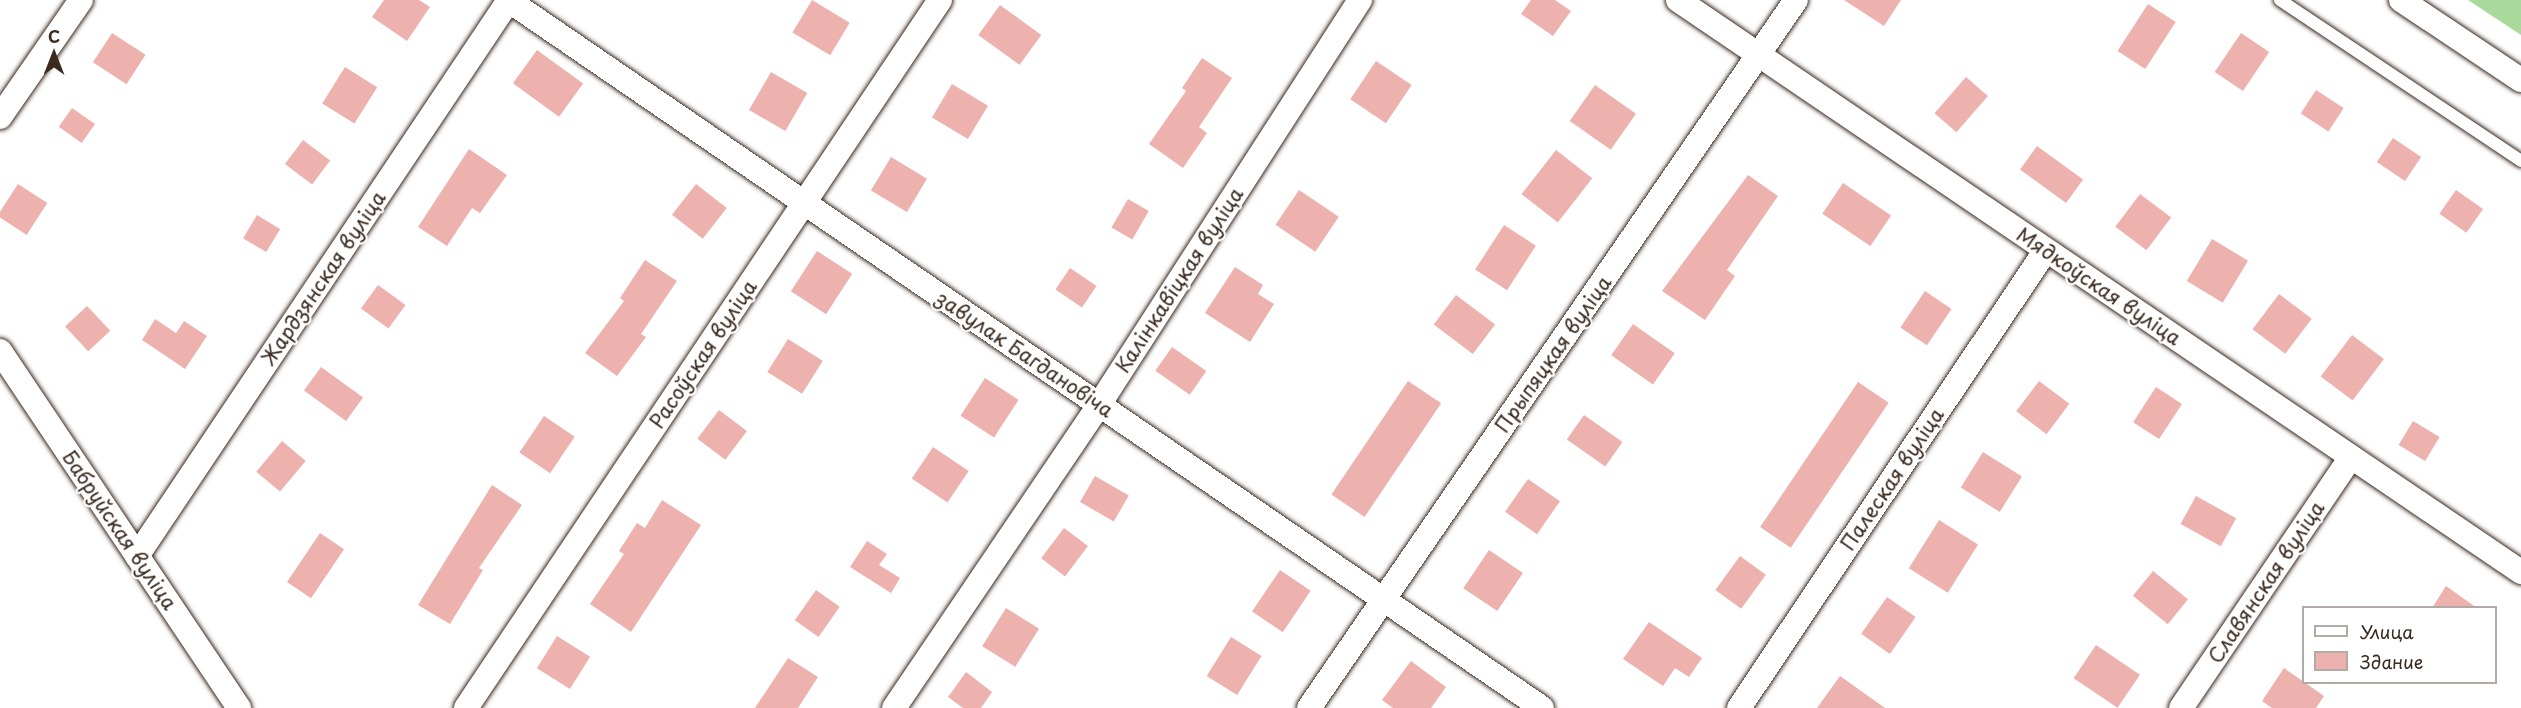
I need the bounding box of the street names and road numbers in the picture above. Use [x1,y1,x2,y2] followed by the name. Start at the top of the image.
[1110,183,1248,377] street label: Калінкавіцкая вуліца
[255,186,391,370] street label: Жардзянская вуліца
[2012,222,2186,350] street label: Мядкоўская вуліца
[1490,271,1616,437] street label: Прыпяцкая вуліца
[644,275,762,433] street label: Расоўская вуліца
[932,286,1118,422] street label: завулак Багдановіча
[1835,403,1949,555] street label: Палеская вуліца
[58,446,182,614] street label: Бабруйская вуліца
[2203,496,2329,668] street label: Славянская вуліца

